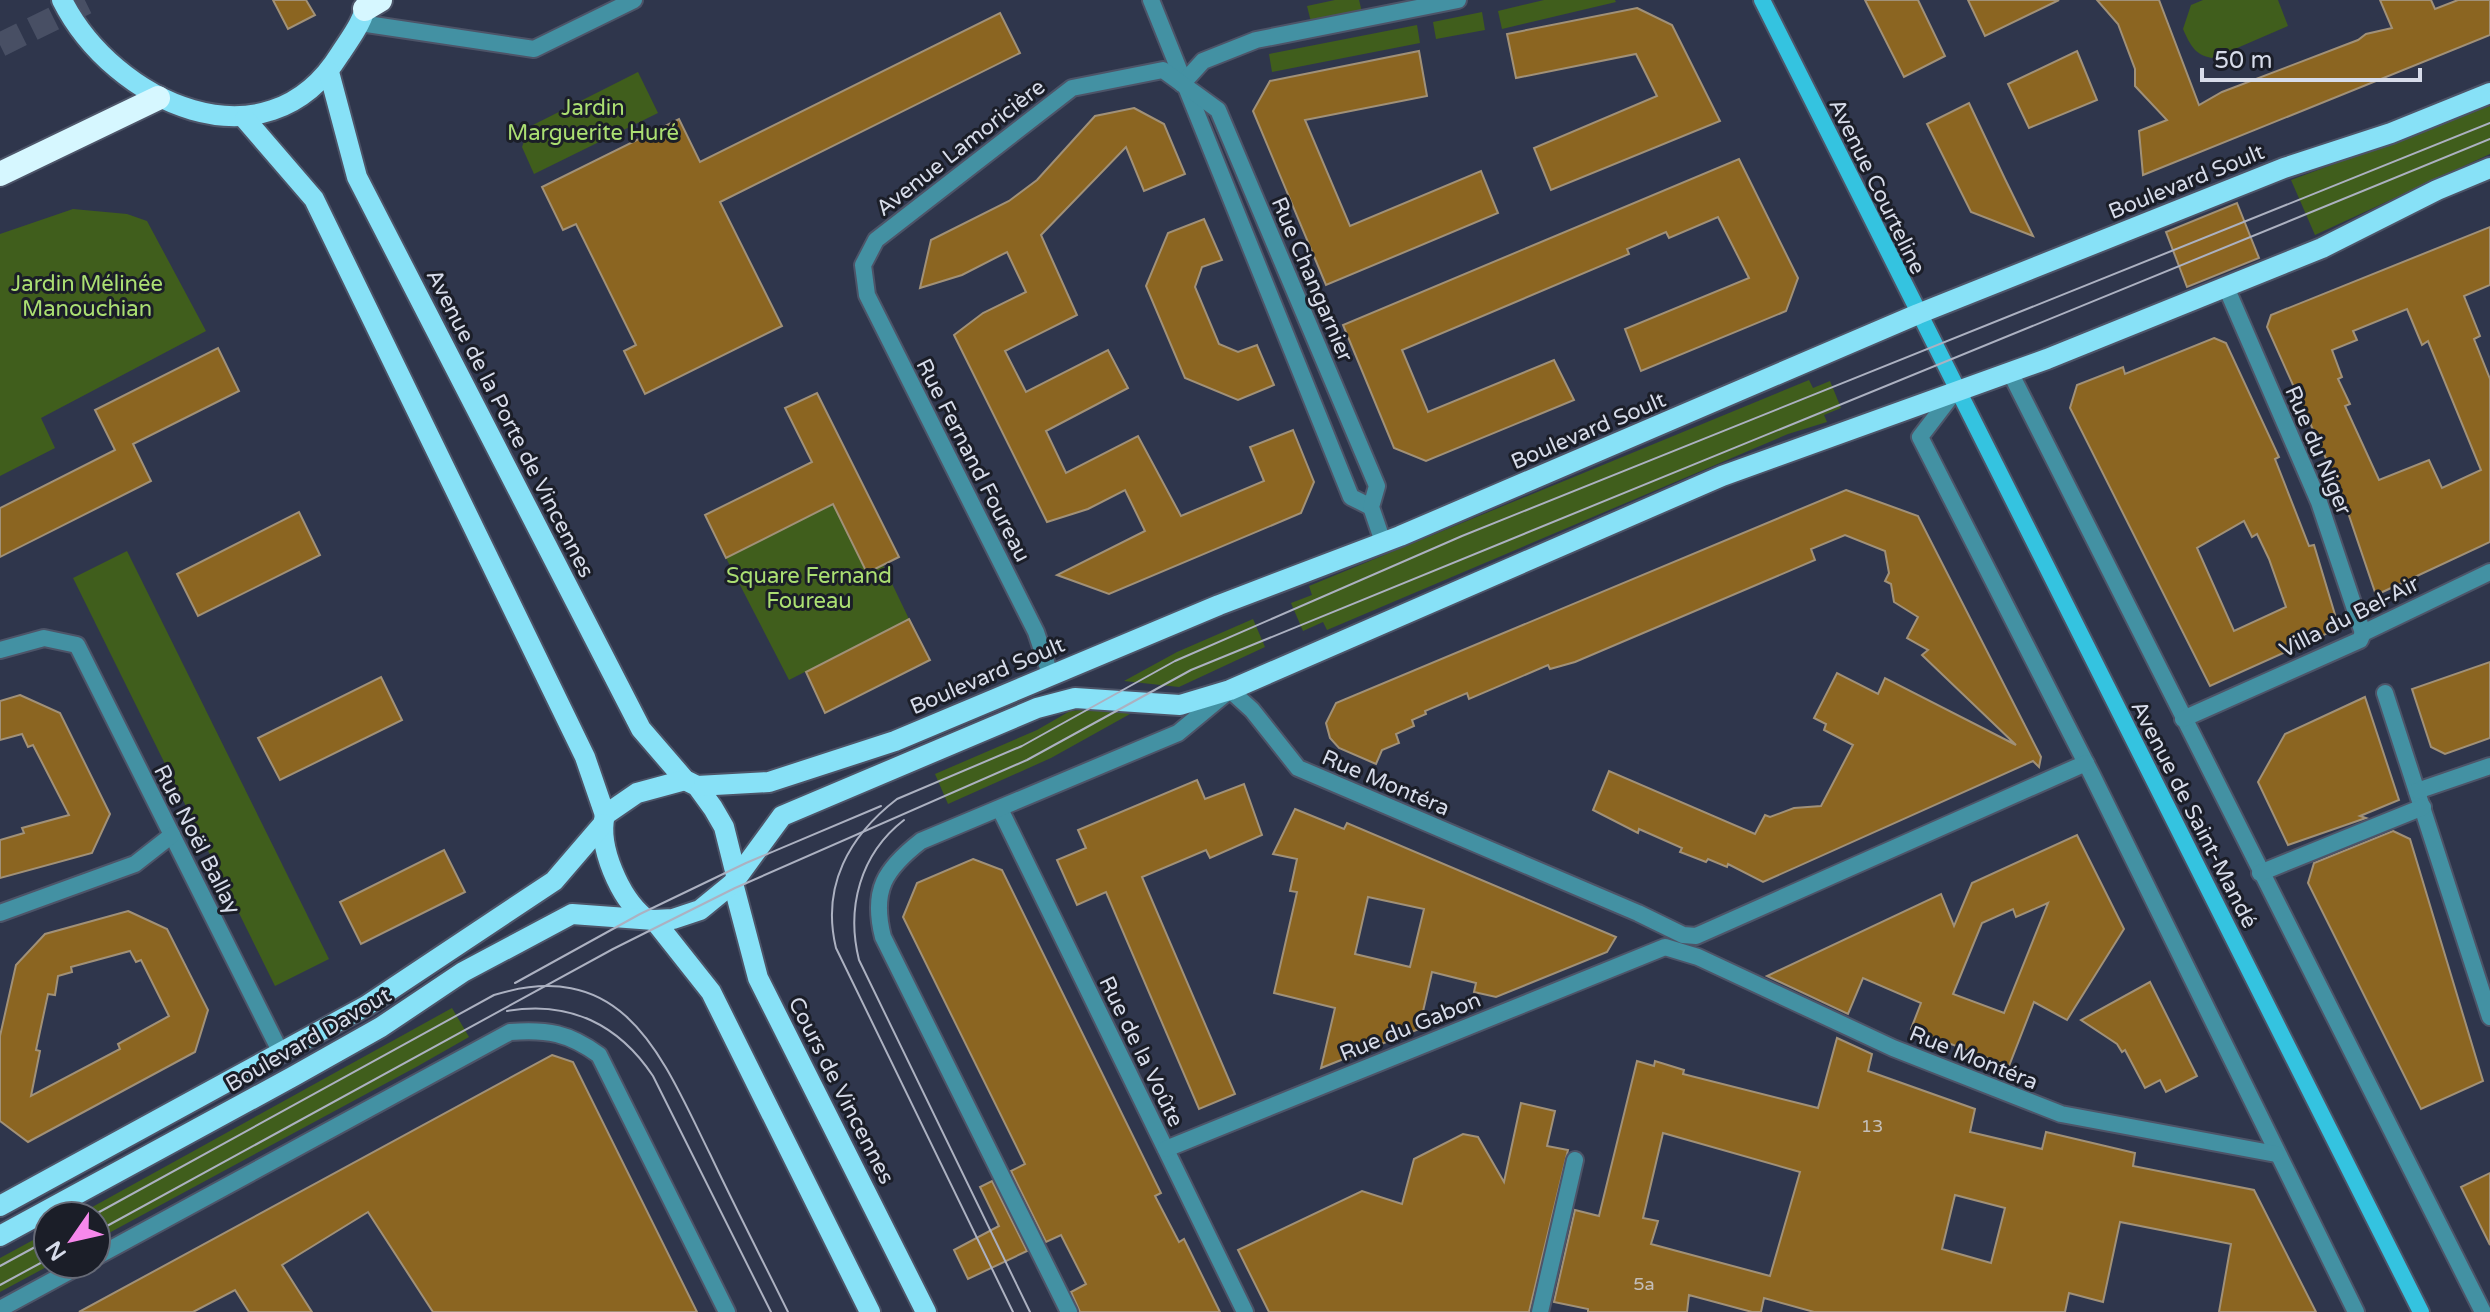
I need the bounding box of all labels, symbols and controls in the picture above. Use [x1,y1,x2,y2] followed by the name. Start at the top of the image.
[2202,32,2420,82] scale bar
[2214,46,2272,75] text: 50 m
[871,74,1050,222] street label: Avenue Lamoricière
[1823,94,1931,278] street label: Avenue Courteline
[507,95,679,146] park label: Jardin Marguerite Huré
[2105,139,2268,225] street label: Boulevard Soult
[1266,193,1359,366] street label: Rue Changarnier
[421,265,599,582] street label: Avenue de la Porte de Vincennes
[11,271,163,322] park label: Jardin Mélinée Manouchian
[910,354,1036,567] street label: Rue Fernand Foureau
[2279,382,2357,519] street label: Rue du Niger
[1507,387,1670,475] street label: Boulevard Soult
[726,563,892,614] park label: Square Fernand Foureau
[2275,570,2424,663] street label: Villa du Bel-Air
[906,632,1069,720] street label: Boulevard Soult
[2125,696,2263,933] street label: Avenue de Saint-Mandé
[1318,744,1453,821] street label: Rue Montéra
[148,760,246,919] street label: Rue Noël Ballay
[1093,972,1189,1131] street label: Rue de la Voûte
[221,982,396,1098] street label: Boulevard Davout
[1336,987,1485,1067] street label: Rue du Gabon
[783,993,900,1188] street label: Cours de Vincennes
[1906,1020,2042,1095] street label: Rue Montéra
[1861,1115,1883,1137] house number: 13
[32,1200,112,1280] north arrow
[41,1236,72,1265] text: N
[1633,1273,1655,1295] house number: 5a

